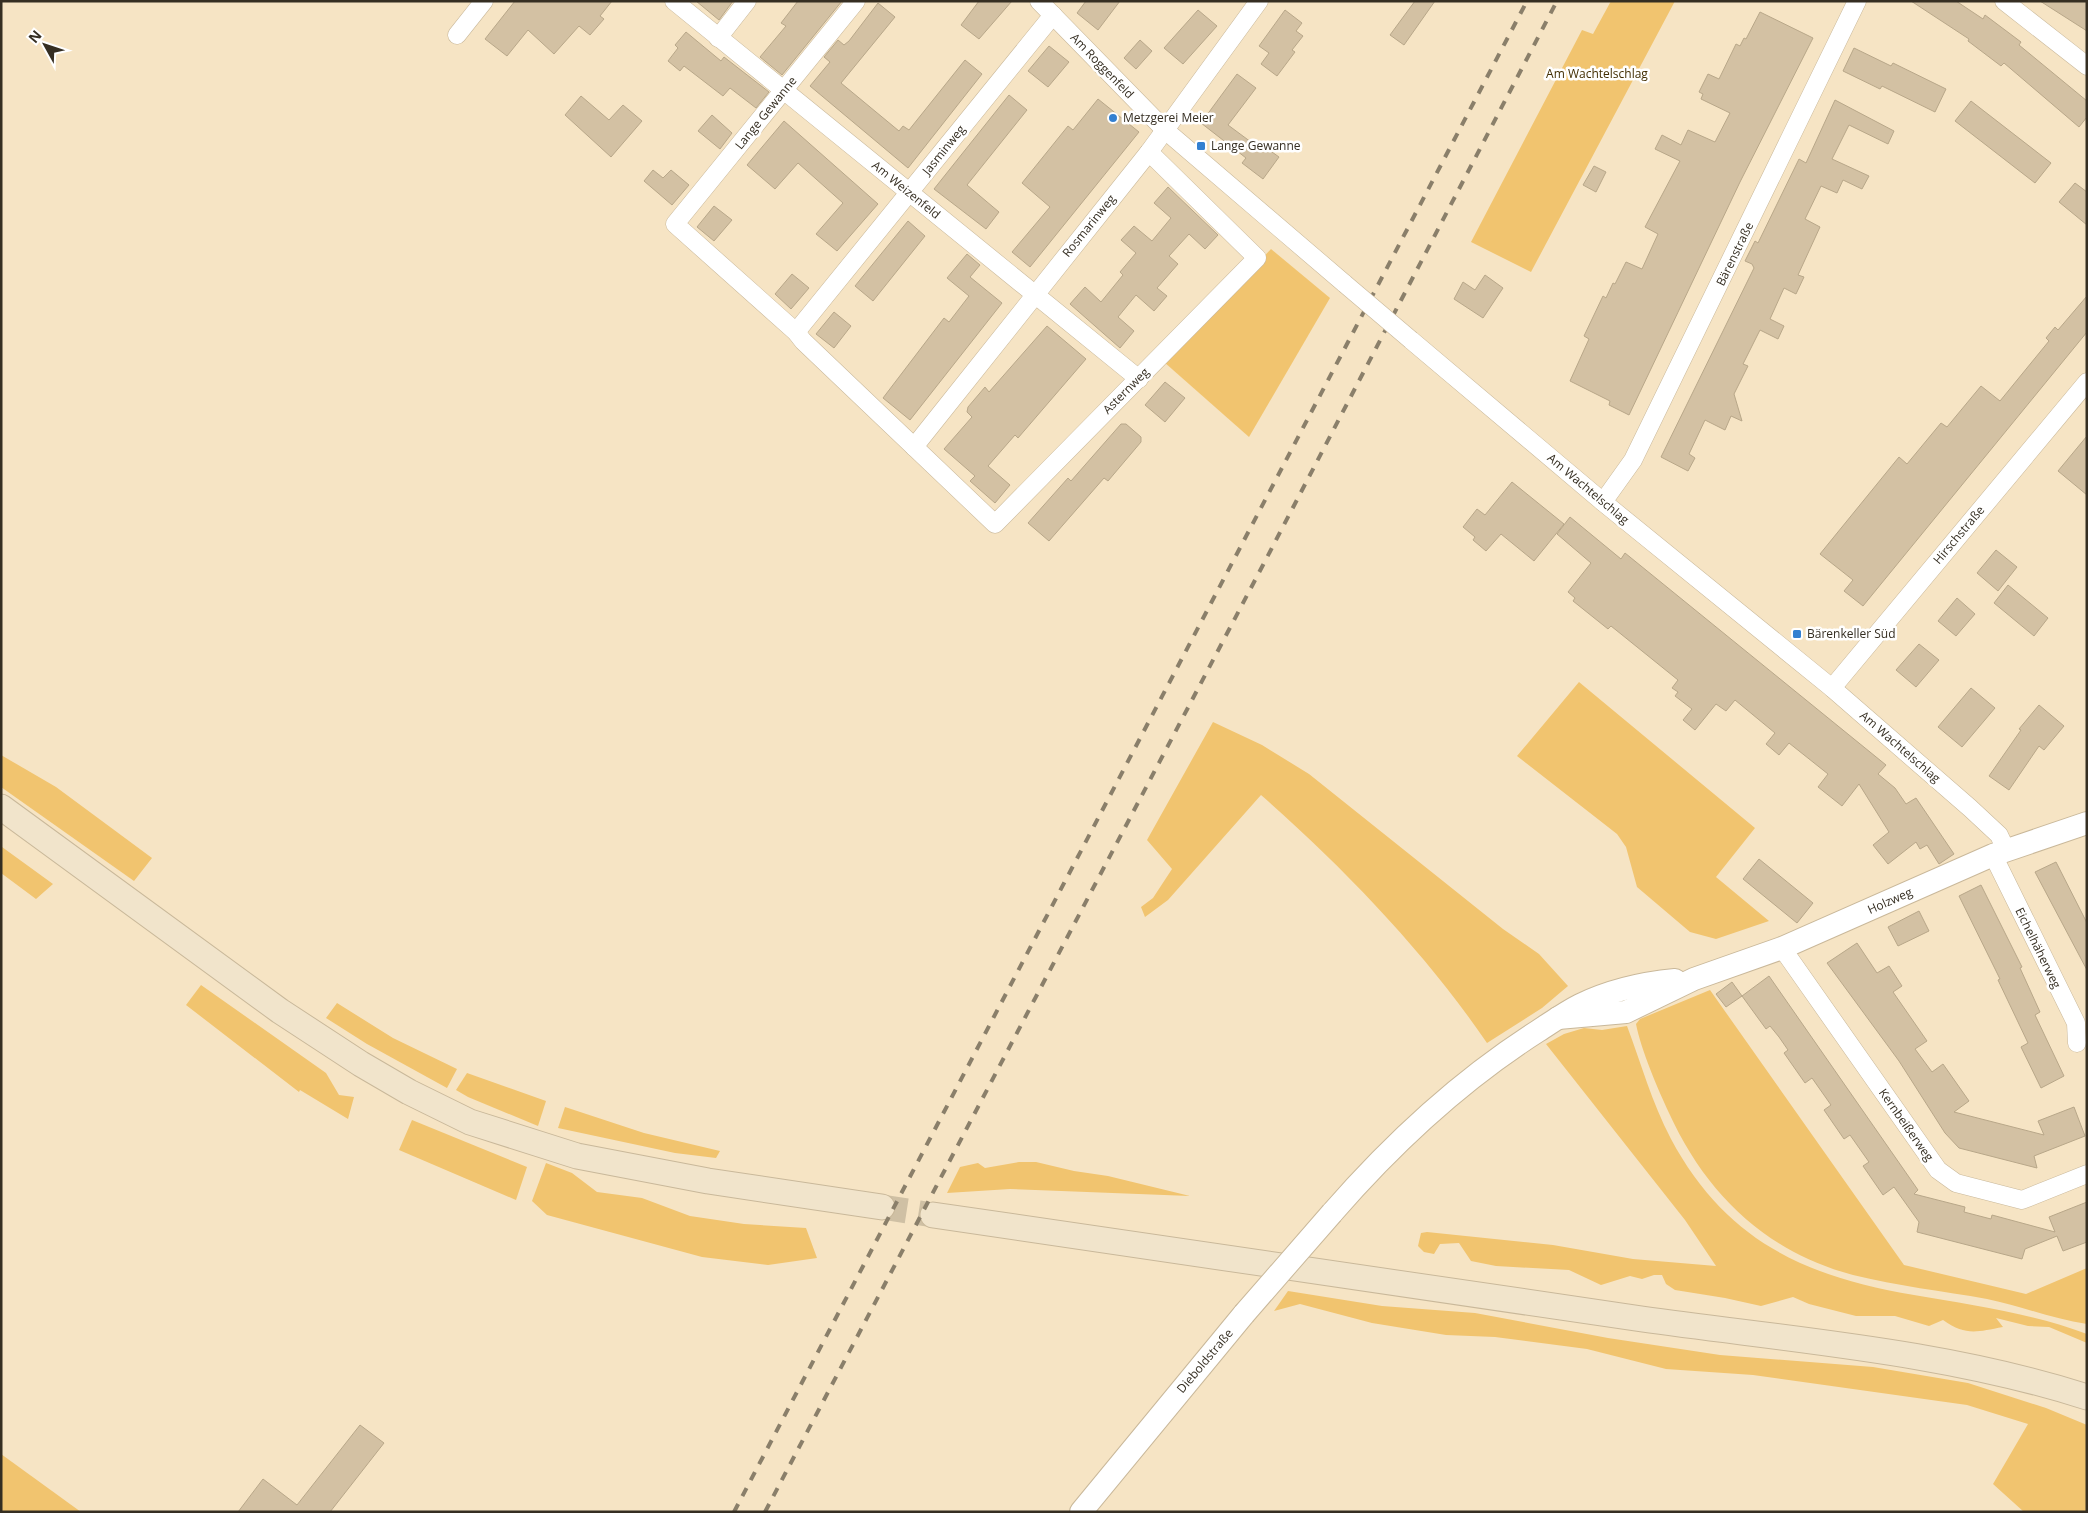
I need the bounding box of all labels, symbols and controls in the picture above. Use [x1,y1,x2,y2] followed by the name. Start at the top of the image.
[20,20,70,70] north arrow
[24,26,46,47] text: N
[1067,29,1138,102] street label: Am Roggenfeld
[1546,65,1648,82] park label: Am Wachtelschlag
[731,72,801,153] street label: Lange Gewanne
[1123,109,1214,126] place label: Metzgerei Meier
[1107,112,1119,124] marker: Metzgerei Meier
[918,121,969,179] street label: Jasminweg
[1211,137,1301,154] place label: Lange Gewanne
[1195,140,1207,152] marker: Lange Gewanne
[869,157,944,223] street label: Am Weizenfeld
[1058,190,1119,261] street label: Rosmarinweg
[1712,219,1757,289] street label: Bärenstraße
[1099,363,1153,418] street label: Asternweg
[1544,449,1633,528] street label: Am Wachtelschlag
[1929,502,1988,567] street label: Hirschstraße
[1807,625,1896,642] place label: Bärenkeller Süd
[1791,628,1803,640] marker: Bärenkeller Süd
[1856,707,1945,787] street label: Am Wachtelschlag
[1865,883,1915,918] street label: Holzweg
[2011,904,2066,992] street label: Eichelhäherweg
[1875,1085,1938,1165] street label: Kernbeißerweg
[1173,1325,1237,1396] street label: Dieboldstraße

